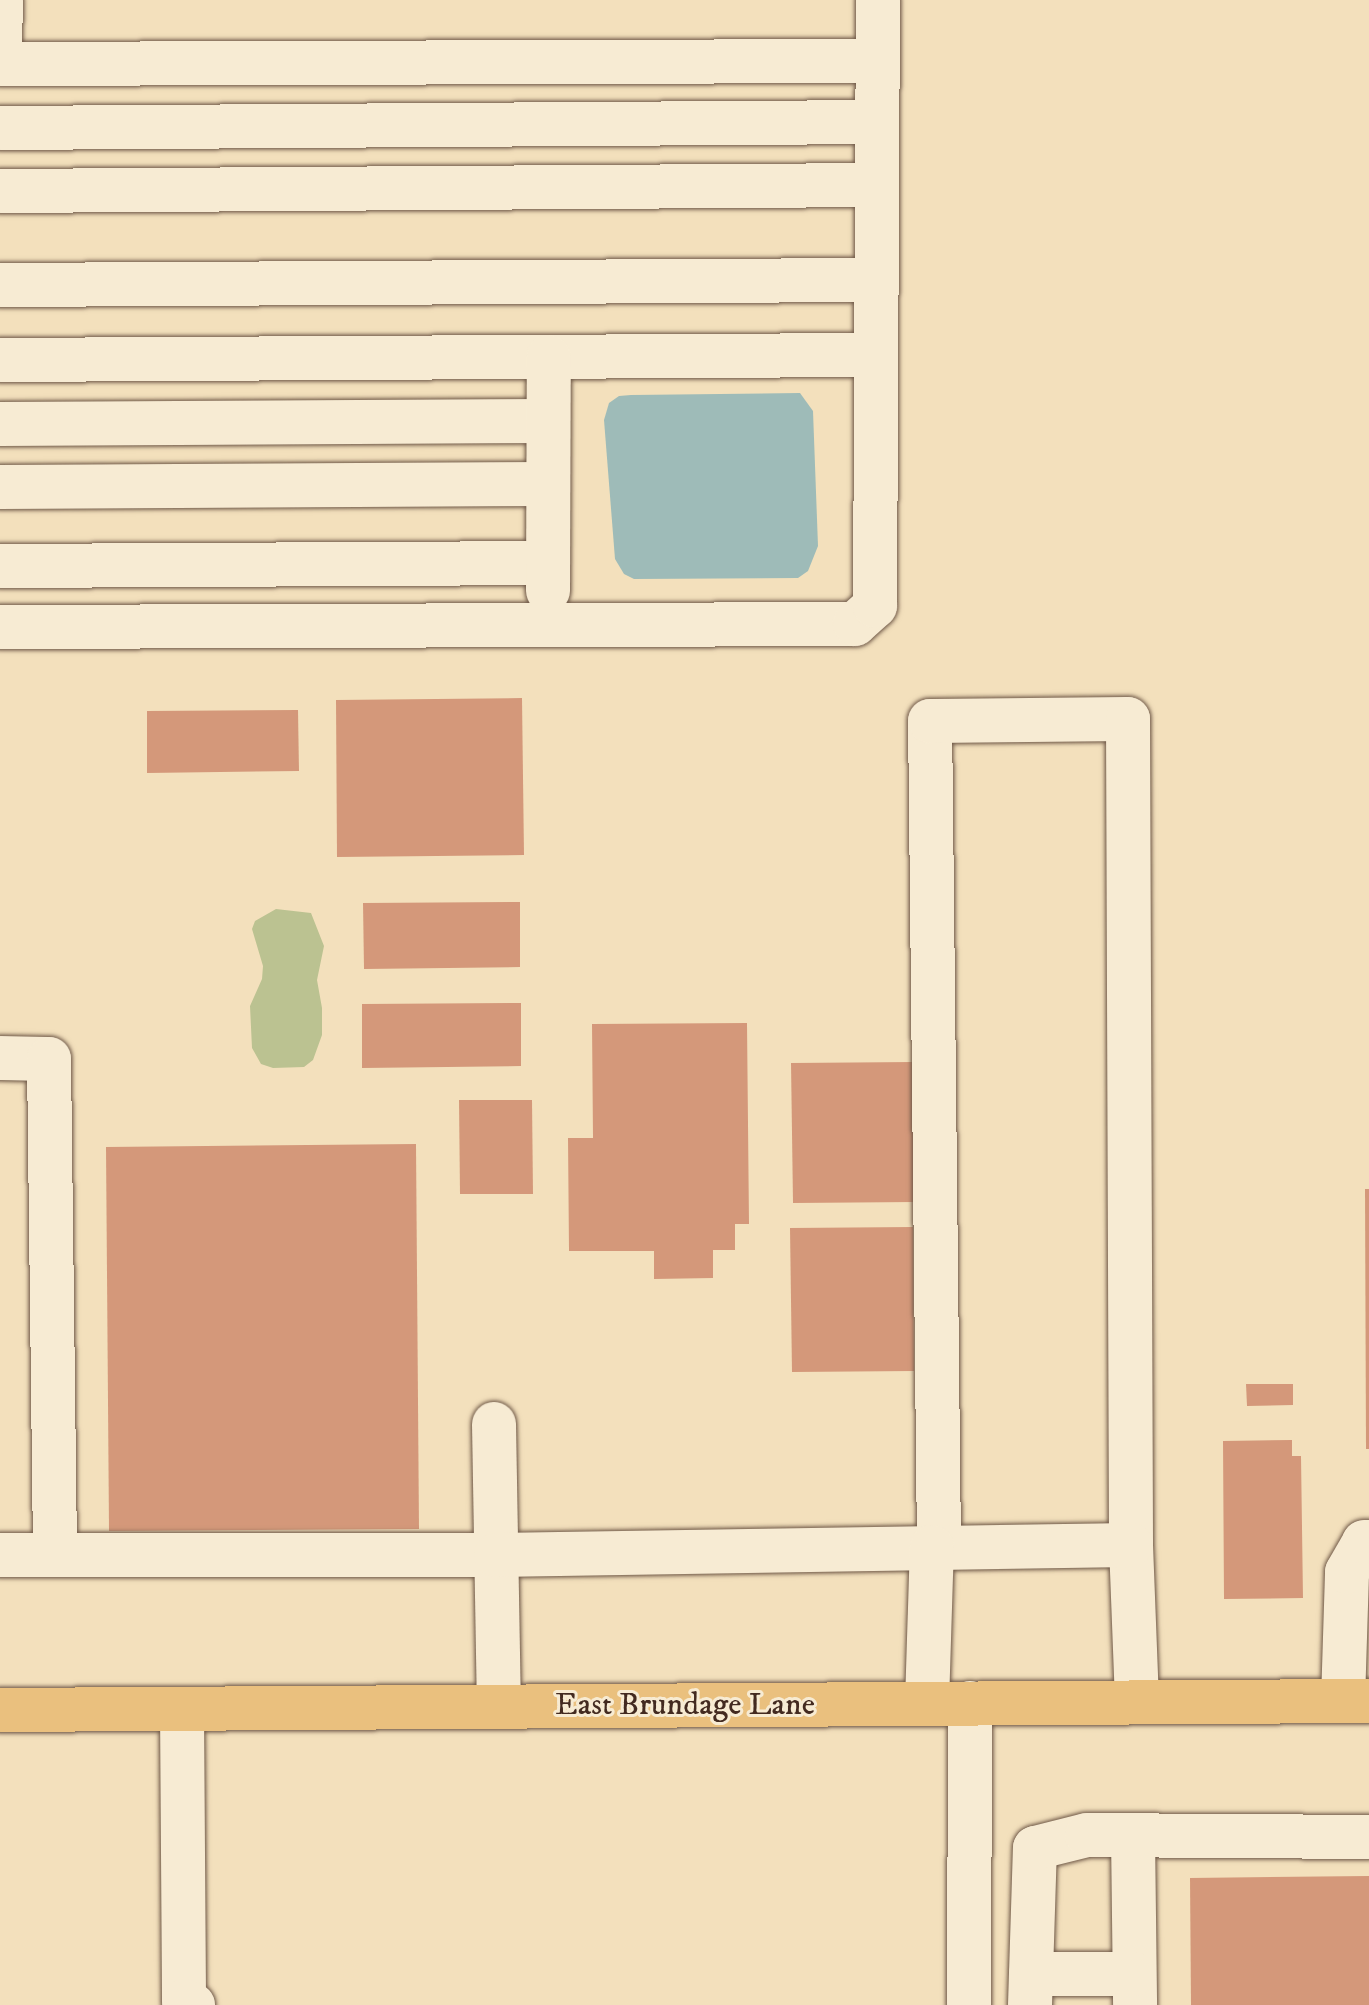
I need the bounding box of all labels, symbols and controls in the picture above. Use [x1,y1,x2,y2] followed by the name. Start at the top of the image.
[555,1686,815,1724] street label: East Brundage Lane

